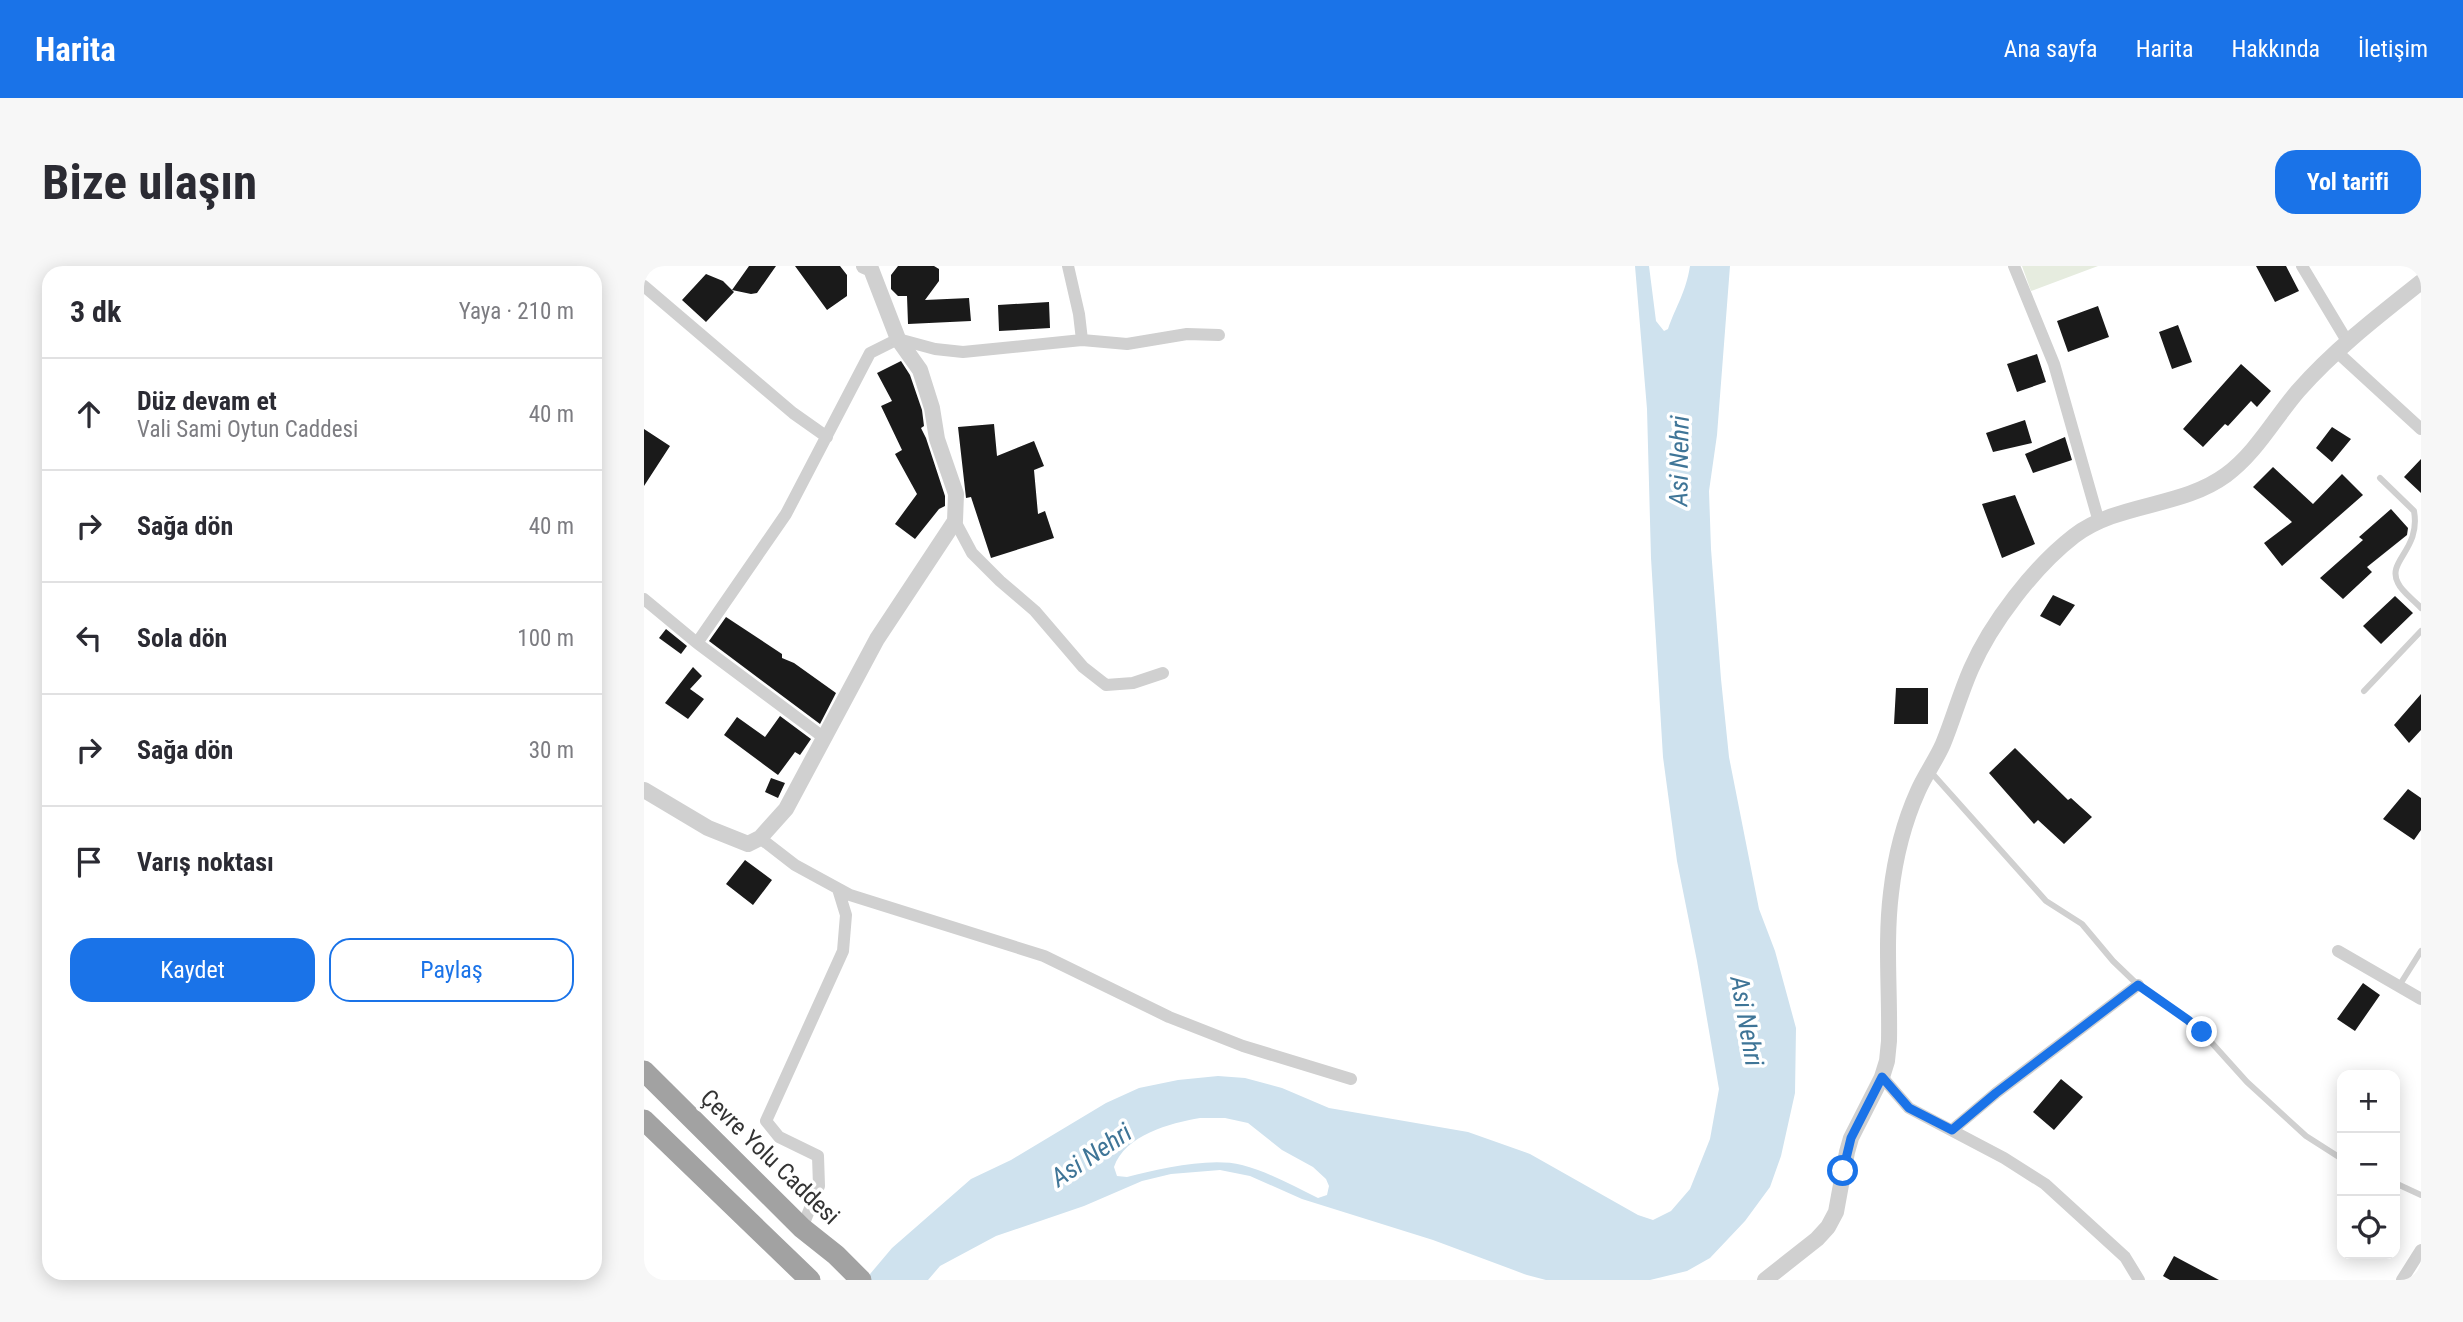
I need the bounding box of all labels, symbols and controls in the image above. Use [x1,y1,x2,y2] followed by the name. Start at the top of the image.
[35,30,116,69] text: Harita
[2004,35,2098,63] text: Ana sayfa
[2136,35,2193,63] text: Harita
[2231,35,2320,63] text: Hakkında
[2358,35,2428,63] text: İletişim
[2275,150,2421,214] button: Yol tarifi
[42,154,257,211] text: Bize ulaşın
[70,294,121,329] text: 3 dk
[459,298,574,325] text: Yaya · 210 m
[137,386,277,416] text: Düz devam et
[70,395,108,433] icon: ahead
[529,401,574,428] text: 40 m
[1663,415,1695,508] water label: Asi Nehri
[137,416,358,443] text: Vali Sami Oytun Caddesi
[70,507,108,545] icon: right
[137,511,233,541] text: Sağa dön
[529,513,574,540] text: 40 m
[70,619,108,657] icon: left
[137,623,227,653] text: Sola dön
[517,625,574,652] text: 100 m
[70,731,108,769] icon: right
[137,735,233,765] text: Sağa dön
[529,737,574,764] text: 30 m
[70,843,108,881] icon: arrive
[137,847,274,877] text: Varış noktası
[70,938,315,1002] button: Kaydet
[329,938,574,1002] button: Paylaş
[1724,973,1770,1069] water label: Asi Nehri
[2186,1016,2217,1047] route end
[2337,1070,2400,1259] map controls
[2337,1070,2400,1133] button: +
[695,1084,845,1230] street label: Çevre Yolu Caddesi
[1044,1117,1137,1193] water label: Asi Nehri
[2337,1133,2400,1196] button: −
[1827,1155,1858,1186] route start
[2337,1196,2400,1259] button: locate

